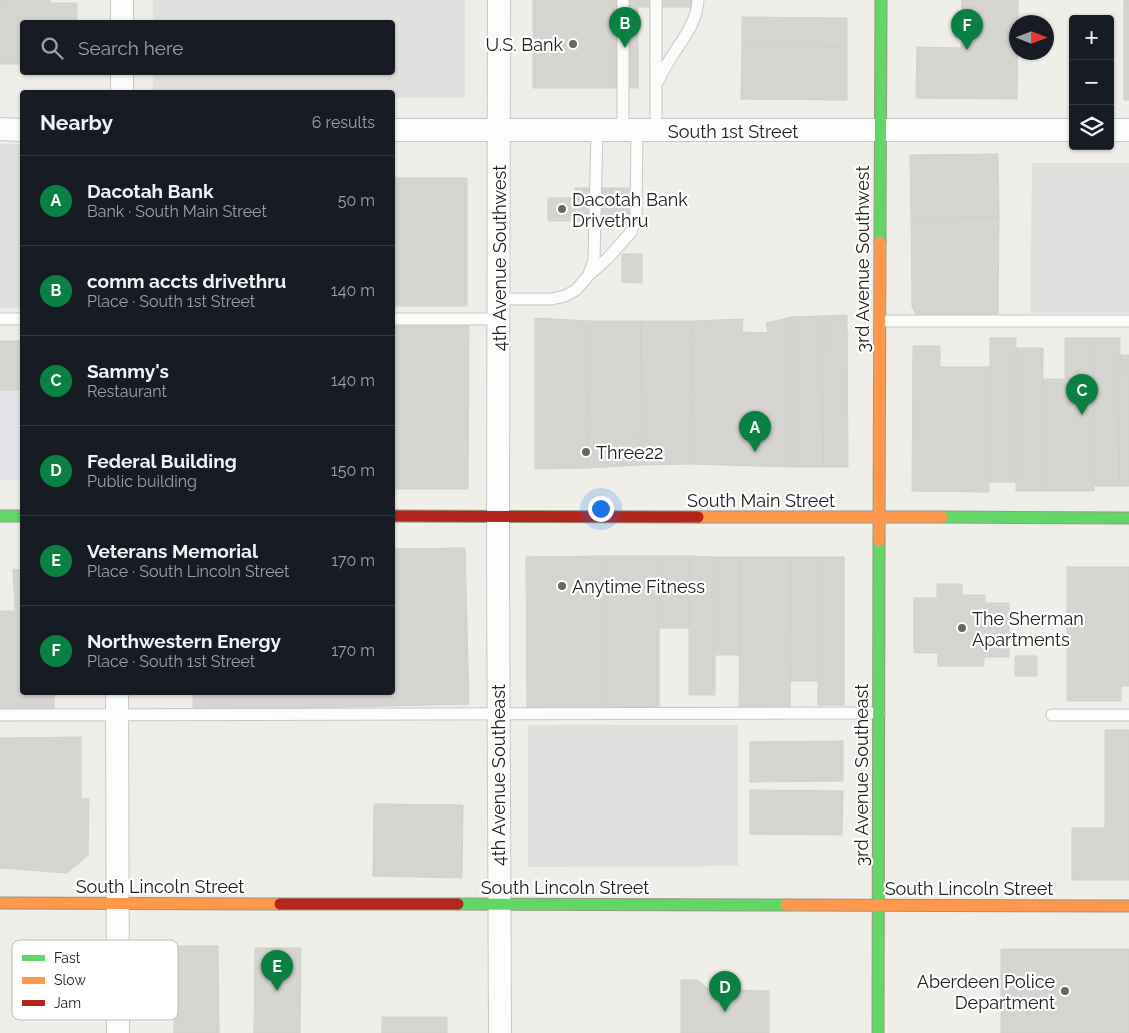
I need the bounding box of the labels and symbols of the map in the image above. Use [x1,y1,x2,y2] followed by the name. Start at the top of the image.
[609,7,641,48] pin: B
[951,9,983,50] pin: F
[1009,15,1054,60] north arrow
[486,34,563,55] place label: U.S. Bank
[567,38,579,50] marker: U.S. Bank
[668,121,798,142] street label: South 1st Street
[489,165,510,351] street label: 4th Avenue Southwest
[852,166,873,352] street label: 3rd Avenue Southwest
[572,189,688,231] place label: Dacotah Bank Drivethru
[556,203,568,215] marker: Dacotah Bank Drivethru
[1066,374,1098,415] pin: C
[739,411,771,452] pin: A
[596,442,663,463] place label: Three22
[580,446,592,458] marker: Three22
[687,490,835,511] street label: South Main Street
[588,496,614,522] your location
[572,576,705,597] place label: Anytime Fitness
[556,580,568,592] marker: Anytime Fitness
[972,608,1084,650] place label: The Sherman Apartments
[956,622,968,634] marker: The Sherman Apartments
[488,684,509,866] street label: 4th Avenue Southeast
[851,684,872,866] street label: 3rd Avenue Southeast
[76,876,244,897] street label: South Lincoln Street
[481,877,649,898] street label: South Lincoln Street
[885,878,1053,899] street label: South Lincoln Street
[12,940,178,1020] legend
[54,950,81,966] text: Fast
[261,950,293,991] pin: E
[709,971,741,1012] pin: D
[917,971,1055,1013] place label: Aberdeen Police Department
[54,972,86,988] text: Slow
[1059,985,1071,997] marker: Aberdeen Police Department
[54,995,81,1011] text: Jam

